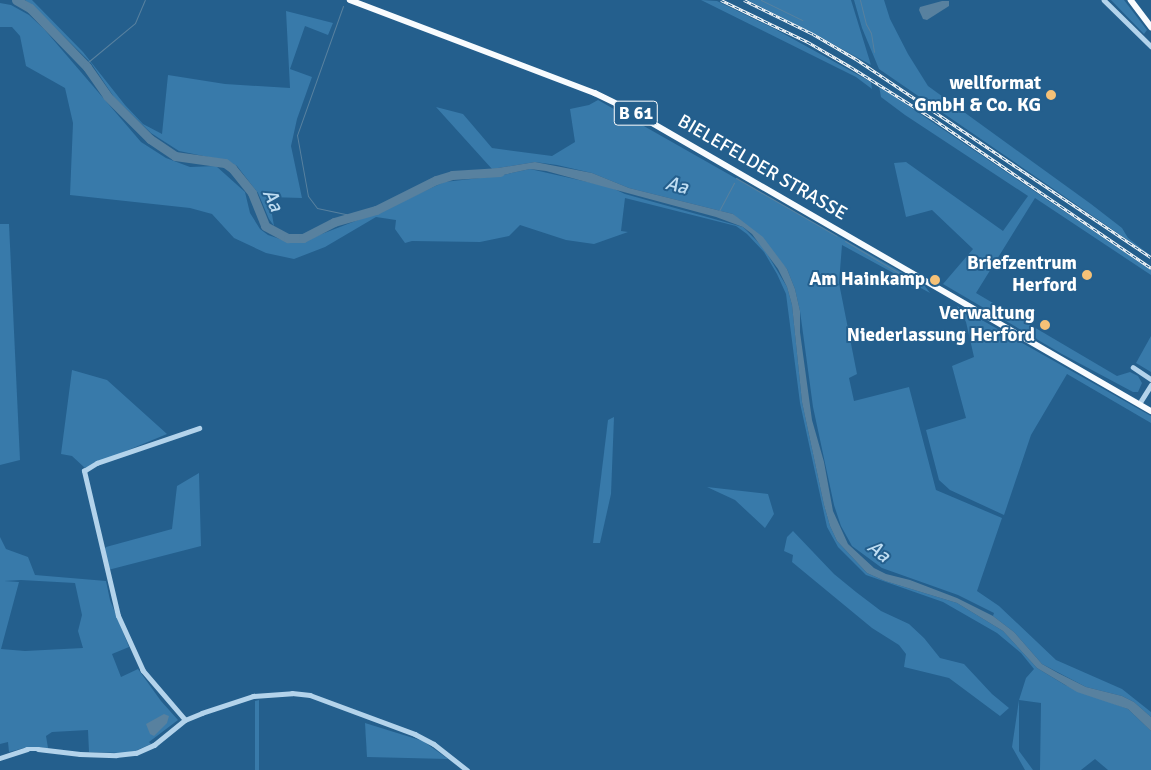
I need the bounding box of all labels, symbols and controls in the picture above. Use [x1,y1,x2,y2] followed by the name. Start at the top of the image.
[914,73,1041,117] place label: wellformat GmbH & Co. KG
[1045,89,1057,101] marker: wellformat GmbH & Co. KG
[614,98,658,128] road number: B 61
[673,110,851,226] street label: BIELEFELDER STRASSE
[663,171,691,199] water label: Aa
[257,185,289,215] water label: Aa
[967,253,1077,297] place label: Briefzentrum Herford
[809,269,925,291] place label: Am Hainkamp
[1081,269,1093,281] marker: Briefzentrum Herford
[929,274,941,286] marker: Am Hainkamp
[847,303,1035,347] place label: Verwaltung Niederlassung Herford
[1039,319,1051,331] marker: Verwaltung Niederlassung Herford
[863,535,895,567] water label: Aa

